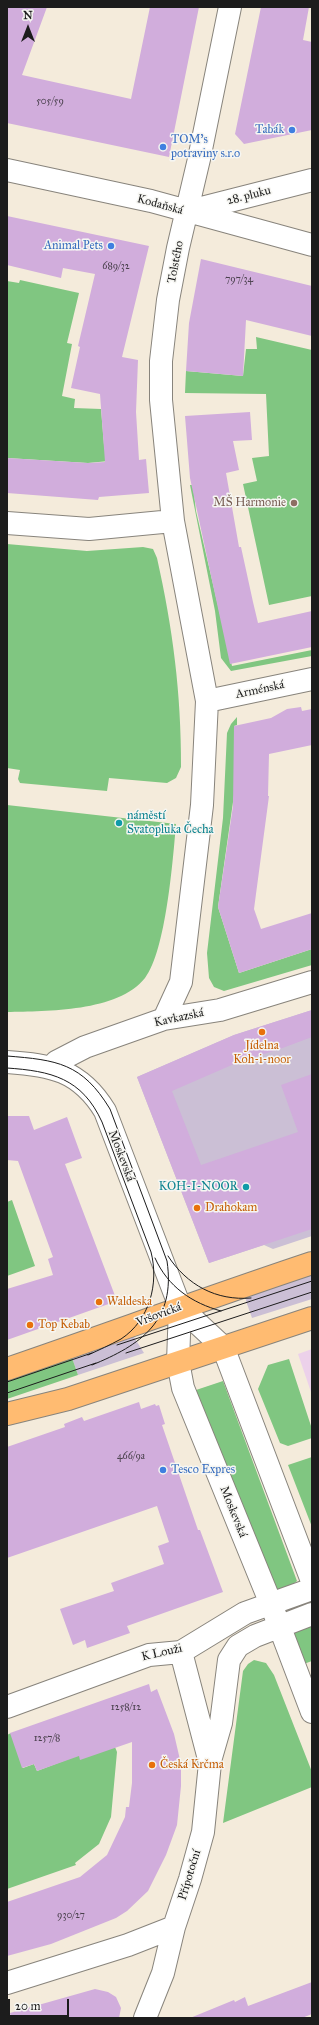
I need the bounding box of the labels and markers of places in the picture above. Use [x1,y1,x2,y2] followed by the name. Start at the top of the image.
[255,123,284,137] place label: Tabák
[287,125,297,135] marker: Tabák
[171,133,240,161] place label: TOM's potraviny s.r.o
[158,142,168,152] marker: TOM's potraviny s.r.o
[44,239,103,253] place label: Animal Pets
[106,241,116,251] marker: Animal Pets
[213,496,286,510] place label: MŠ Harmonie
[289,498,299,508] marker: MŠ Harmonie
[127,809,214,837] place label: náměstí Svatopluka Čecha
[114,818,124,828] marker: náměstí Svatopluka Čecha
[257,1027,267,1037] marker: Jídelna Koh-i-noor
[233,1039,291,1067] place label: Jídelna Koh-i-noor
[159,1180,238,1194] place label: KOH-I-NOOR
[241,1182,251,1192] marker: KOH-I-NOOR
[205,1201,257,1215] place label: Drahokam
[192,1203,202,1213] marker: Drahokam
[107,1295,152,1309] place label: Waldeska
[94,1297,104,1307] marker: Waldeska
[38,1318,90,1332] place label: Top Kebab
[25,1320,35,1330] marker: Top Kebab
[171,1463,235,1477] place label: Tesco Expres
[158,1465,168,1475] marker: Tesco Expres
[160,1758,224,1772] place label: Česká Krčma
[147,1760,157,1770] marker: Česká Krčma

